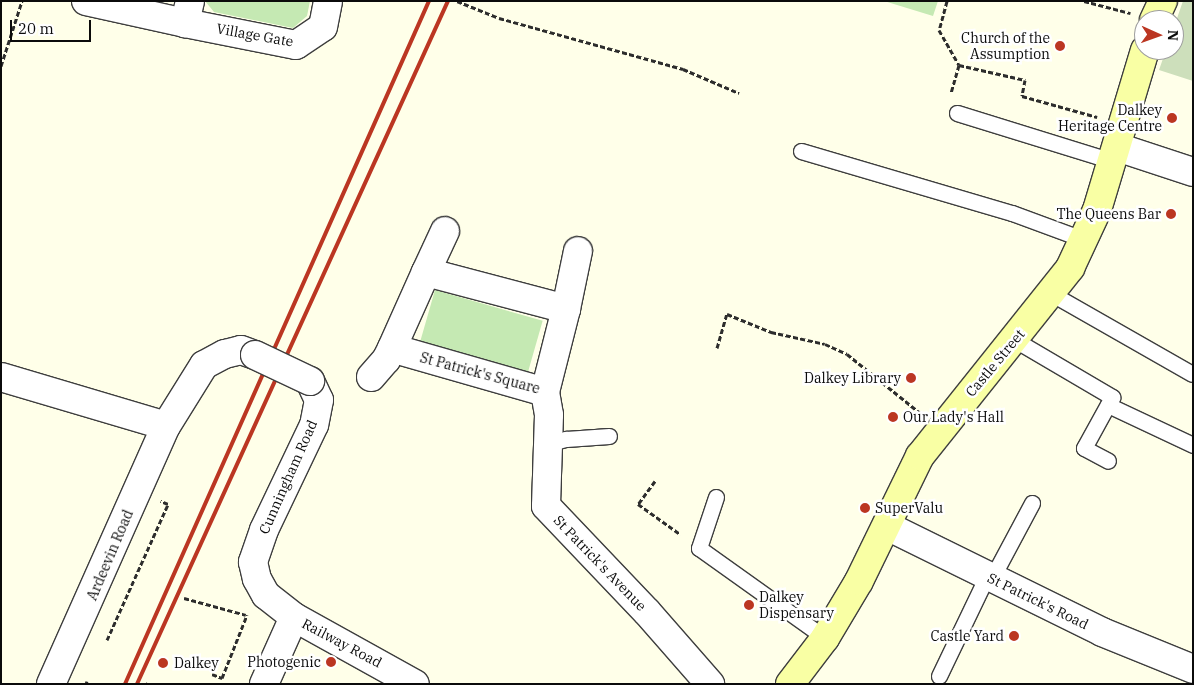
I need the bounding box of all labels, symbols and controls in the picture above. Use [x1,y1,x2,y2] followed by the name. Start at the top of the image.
[12,10,94,42] scale bar
[1134,10,1184,60] north arrow
[18,19,54,38] text: 20 m
[215,20,295,50] street label: Village Gate
[961,30,1050,62] place label: Church of the Assumption
[1164,30,1182,41] text: N
[1054,40,1066,52] marker: Church of the Assumption
[1058,102,1162,134] place label: Dalkey Heritage Centre
[1166,112,1178,124] marker: Dalkey Heritage Centre
[1056,206,1161,222] place label: The Queens Bar
[1165,208,1177,220] marker: The Queens Bar
[962,326,1028,400] street label: Castle Street
[418,349,542,397] street label: St Patrick's Square
[804,370,901,386] place label: Dalkey Library
[905,372,917,384] marker: Dalkey Library
[903,409,1004,425] place label: Our Lady's Hall
[887,411,899,423] marker: Our Lady's Hall
[255,417,321,537] street label: Cunningham Road
[875,500,943,516] place label: SuperValu
[859,502,871,514] marker: SuperValu
[83,507,137,603] street label: Ardeevin Road
[550,512,650,614] street label: St Patrick's Avenue
[985,569,1091,633] street label: St Patrick's Road
[759,589,834,622] place label: Dalkey Dispensary
[743,599,755,611] marker: Dalkey Dispensary
[299,615,385,671] street label: Railway Road
[931,628,1004,644] place label: Castle Yard
[1008,630,1020,642] marker: Castle Yard
[247,654,321,670] place label: Photogenic
[174,655,219,671] place label: Dalkey
[156,656,170,670] marker: Dalkey
[325,656,337,668] marker: Photogenic

